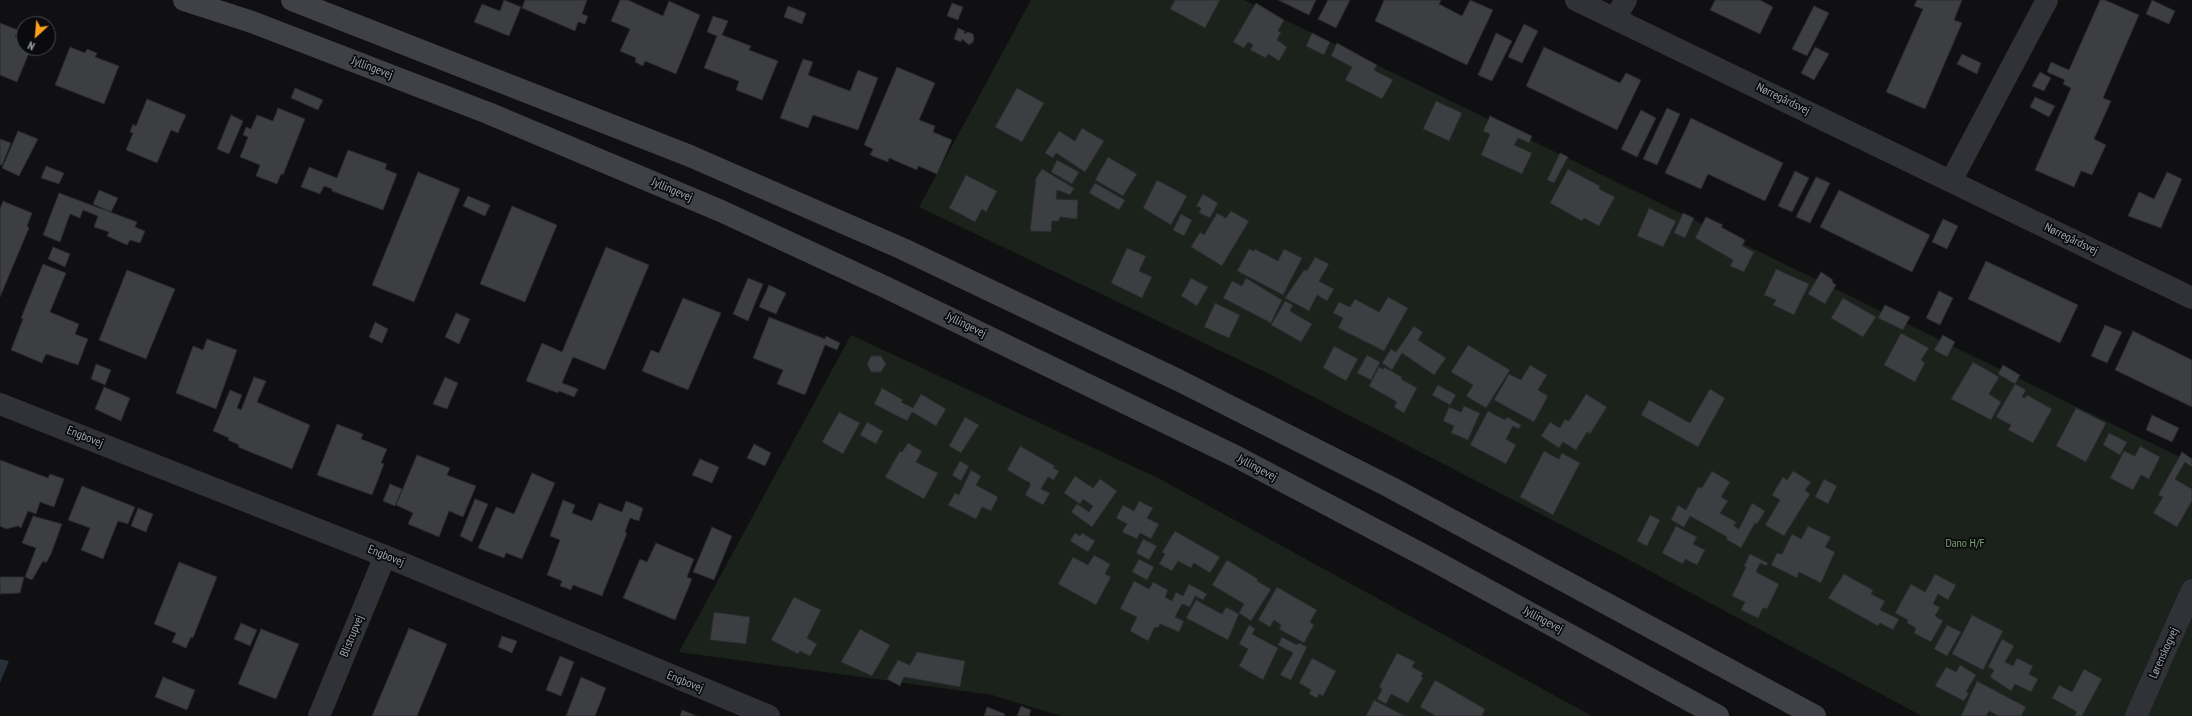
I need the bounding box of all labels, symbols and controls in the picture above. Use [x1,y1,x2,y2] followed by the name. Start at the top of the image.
[16,16,56,56] north arrow
[25,38,37,53] text: N
[349,54,395,82] street label: Jyllingevej
[1754,80,1812,118] street label: Nørregårdsvej
[649,175,695,205] street label: Jyllingevej
[2042,220,2100,258] street label: Nørregårdsvej
[944,309,988,341] street label: Jyllingevej
[65,423,105,451] street label: Engbovej
[1235,452,1279,484] street label: Jyllingevej
[1945,537,1985,551] park label: Dano H/F
[366,542,406,570] street label: Engbovej
[1521,604,1565,636] street label: Jyllingevej
[337,613,367,659] street label: Blistrupvej
[2146,625,2182,681] street label: Lørenskogvej
[665,668,705,696] street label: Engbovej

